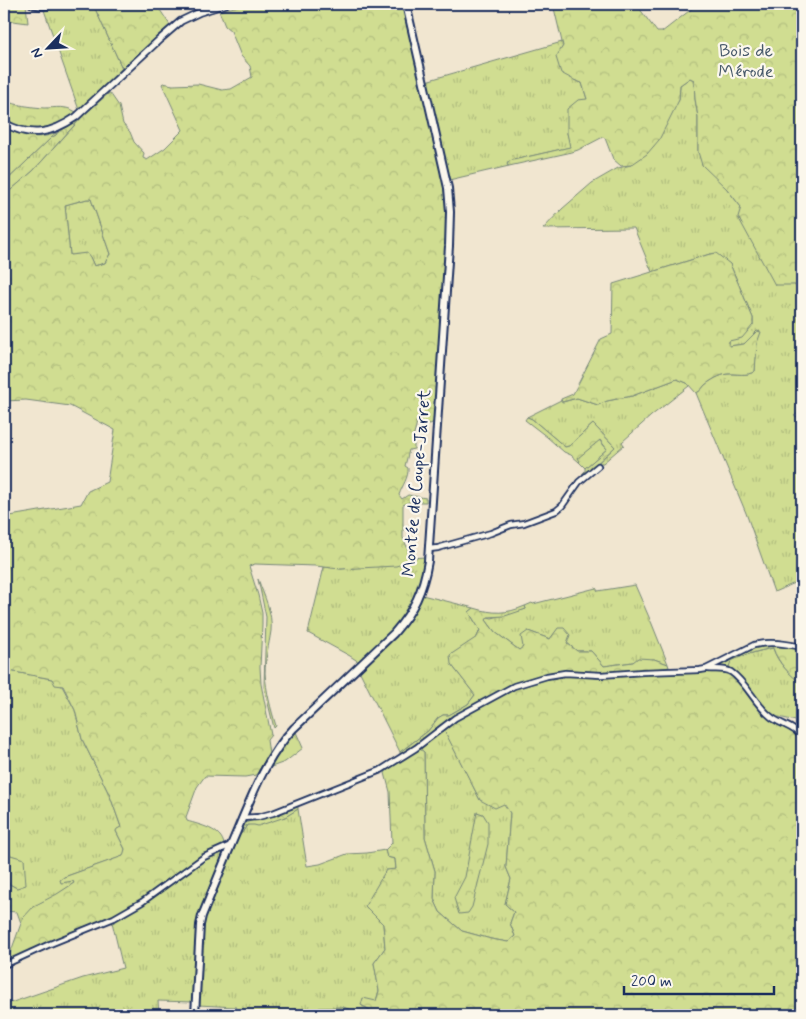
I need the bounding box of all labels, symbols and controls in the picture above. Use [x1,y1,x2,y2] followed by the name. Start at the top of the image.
[22,22,72,72] north arrow
[718,39,774,84] park label: Bois de Mérode
[27,45,47,61] text: N
[397,388,437,578] street label: Montée de Coupe-Jarret
[624,964,774,996] scale bar
[631,972,672,992] text: 200 m

